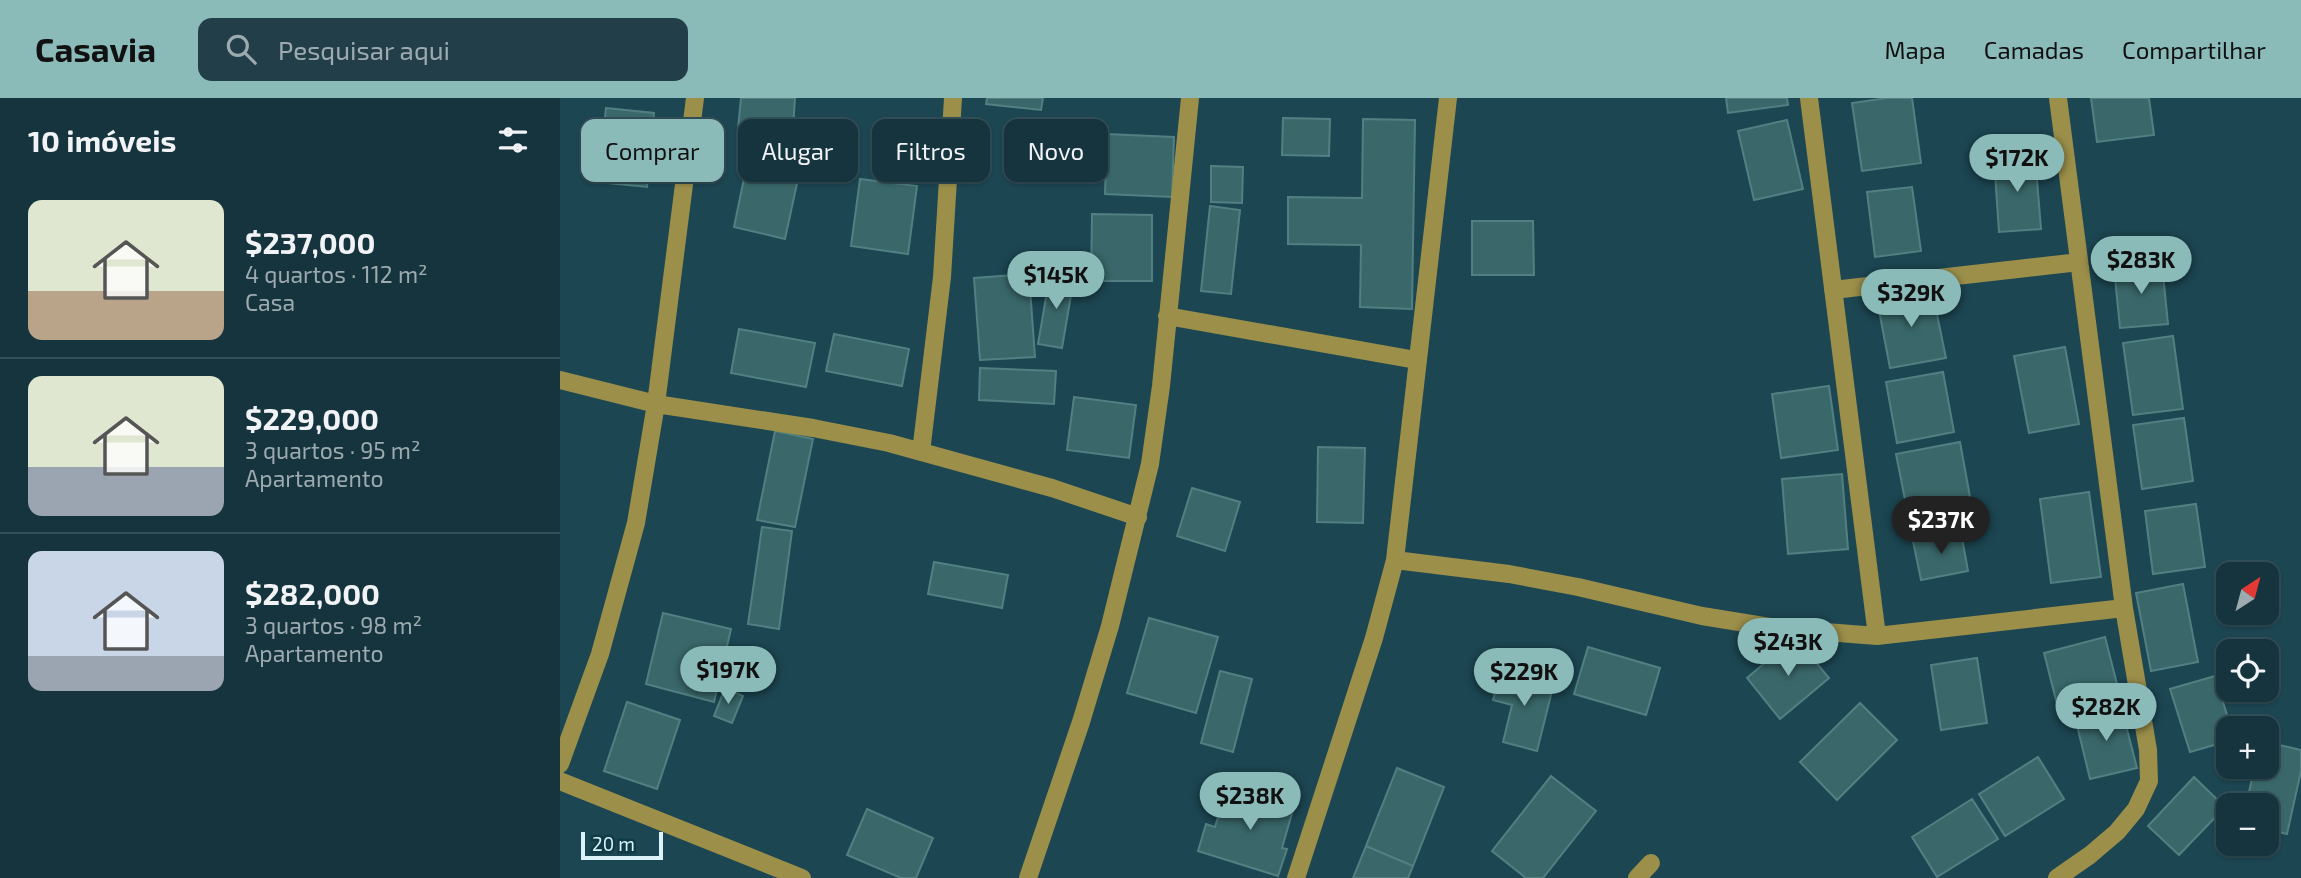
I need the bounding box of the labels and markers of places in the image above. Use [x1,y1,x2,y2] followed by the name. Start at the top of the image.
[1968,134,2066,194] pin: $172K
[2092,236,2190,296] pin: $283K
[1007,252,1105,311] pin: $145K
[1862,270,1960,329] pin: $329K
[1892,496,1990,556] pin: $237K
[1739,618,1837,678] pin: $243K
[679,646,777,706] pin: $197K
[1475,648,1573,708] pin: $229K
[2057,684,2155,743] pin: $282K
[1201,772,1299,832] pin: $238K

